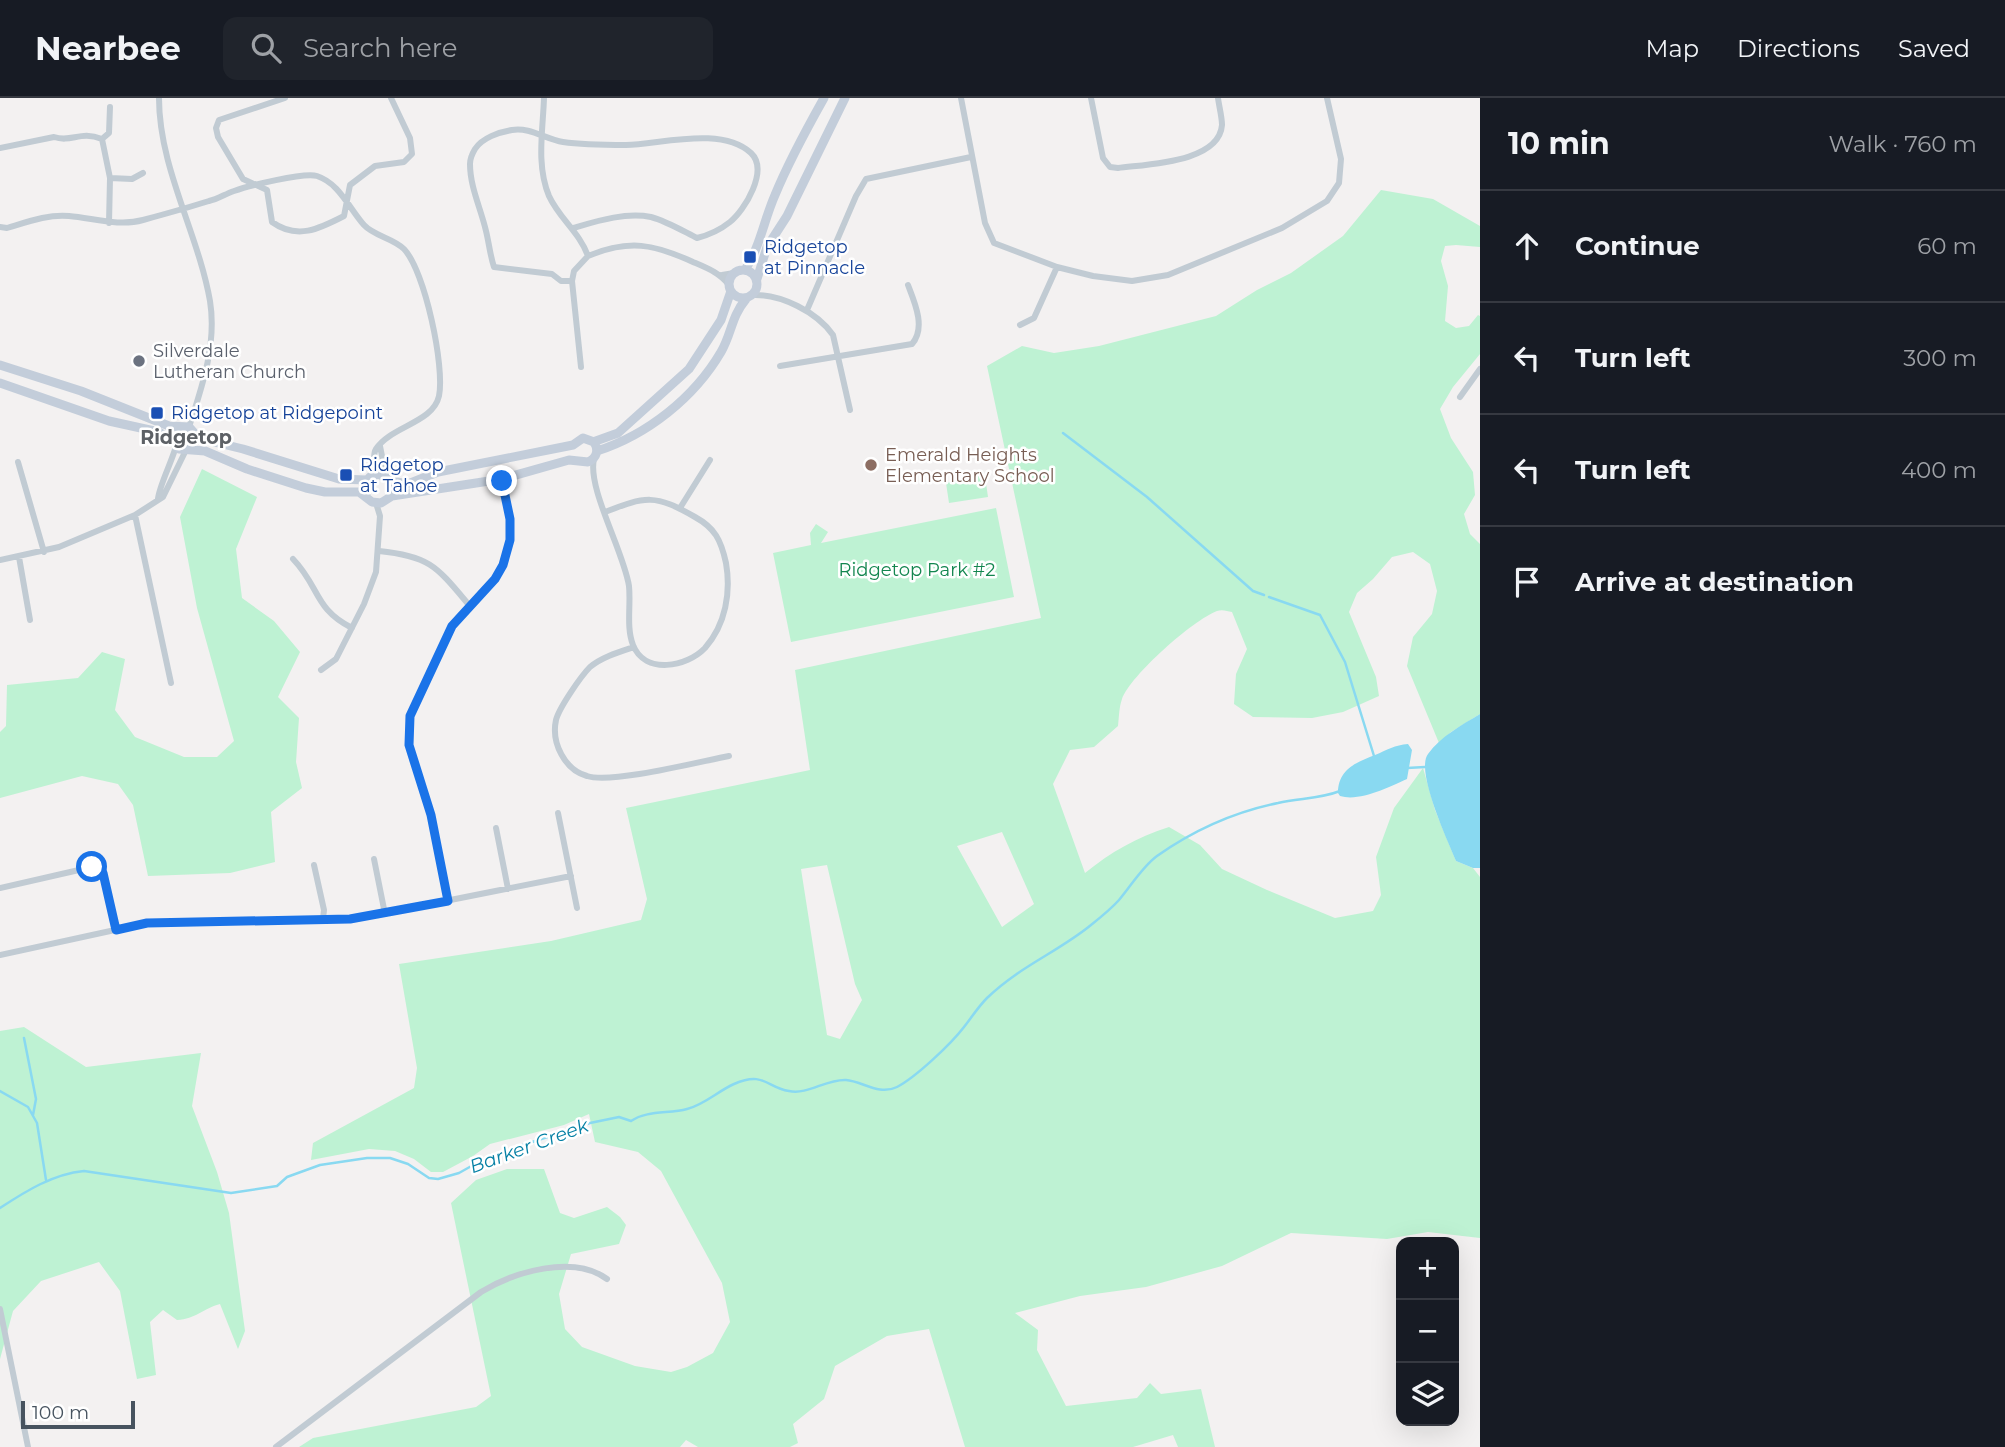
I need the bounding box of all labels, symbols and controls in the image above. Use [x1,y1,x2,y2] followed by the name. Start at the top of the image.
[223,17,713,80] search box
[35,28,181,68] text: Nearbee
[247,29,285,67] icon: search
[303,32,458,64] text: Search here
[1646,34,1699,63] text: Map
[1737,34,1860,63] text: Directions
[1898,34,1970,63] text: Saved
[1508,125,1610,162] text: 10 min
[1829,130,1977,158] text: Walk · 760 m
[1508,227,1546,265] icon: ahead
[1575,230,1700,262] text: Continue
[1917,232,1977,260] text: 60 m
[764,236,865,279] place label: Ridgetop at Pinnacle
[742,249,758,265] marker: Ridgetop at Pinnacle
[1508,339,1546,377] icon: left
[153,340,306,383] place label: Silverdale Lutheran Church
[1575,342,1691,374] text: Turn left
[1903,344,1977,372] text: 300 m
[131,353,147,369] marker: Silverdale Lutheran Church
[171,402,383,424] place label: Ridgetop at Ridgepoint
[149,405,165,421] marker: Ridgetop at Ridgepoint
[140,426,232,449] district label: Ridgetop
[885,444,1055,487] place label: Emerald Heights Elementary School
[1508,451,1546,489] icon: left
[360,454,444,497] place label: Ridgetop at Tahoe
[1575,454,1691,486] text: Turn left
[1901,456,1977,484] text: 400 m
[863,457,879,473] marker: Emerald Heights Elementary School
[486,465,517,496] route end
[338,467,354,483] marker: Ridgetop at Tahoe
[838,559,996,581] park label: Ridgetop Park #2
[1508,563,1546,601] icon: arrive
[1575,566,1854,598] text: Arrive at destination
[76,851,107,882] route start
[466,1114,592,1178] water label: Barker Creek
[1396,1237,1459,1426] map controls
[1396,1237,1459,1300] button: +
[1396,1300,1459,1363] button: −
[1396,1363,1459,1426] button: layers
[21,1398,135,1430] scale bar
[32,1401,89,1424] text: 100 m

